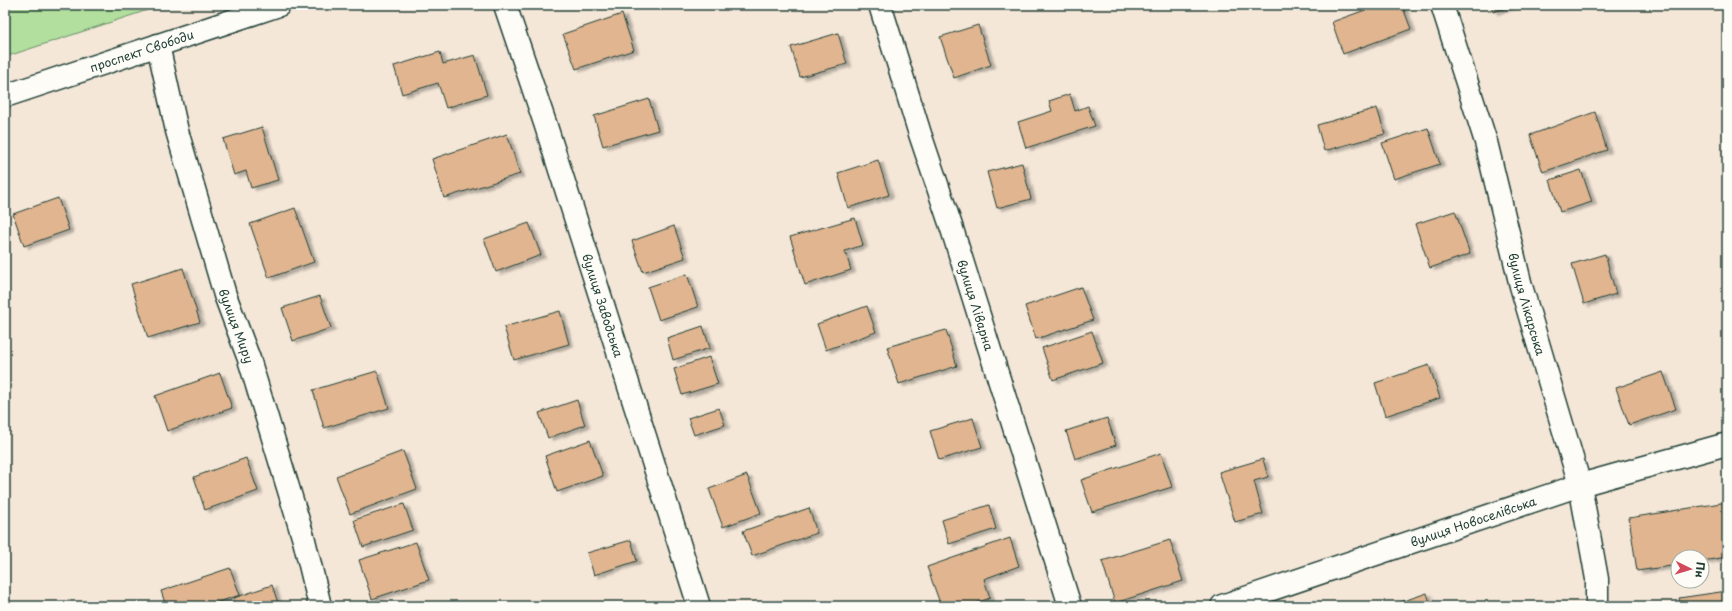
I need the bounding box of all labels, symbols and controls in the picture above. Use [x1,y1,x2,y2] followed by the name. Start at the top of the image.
[87,25,196,76] street label: проспект Свободи
[578,251,628,360] street label: вулиця Заводська
[1504,251,1550,358] street label: вулиця Лікарська
[953,257,999,353] street label: вулиця Ліварна
[215,287,259,365] street label: вулиця Миру
[1408,491,1539,551] street label: вулиця Новоселівська
[1670,549,1710,589] north arrow
[1691,561,1710,579] text: Пн

